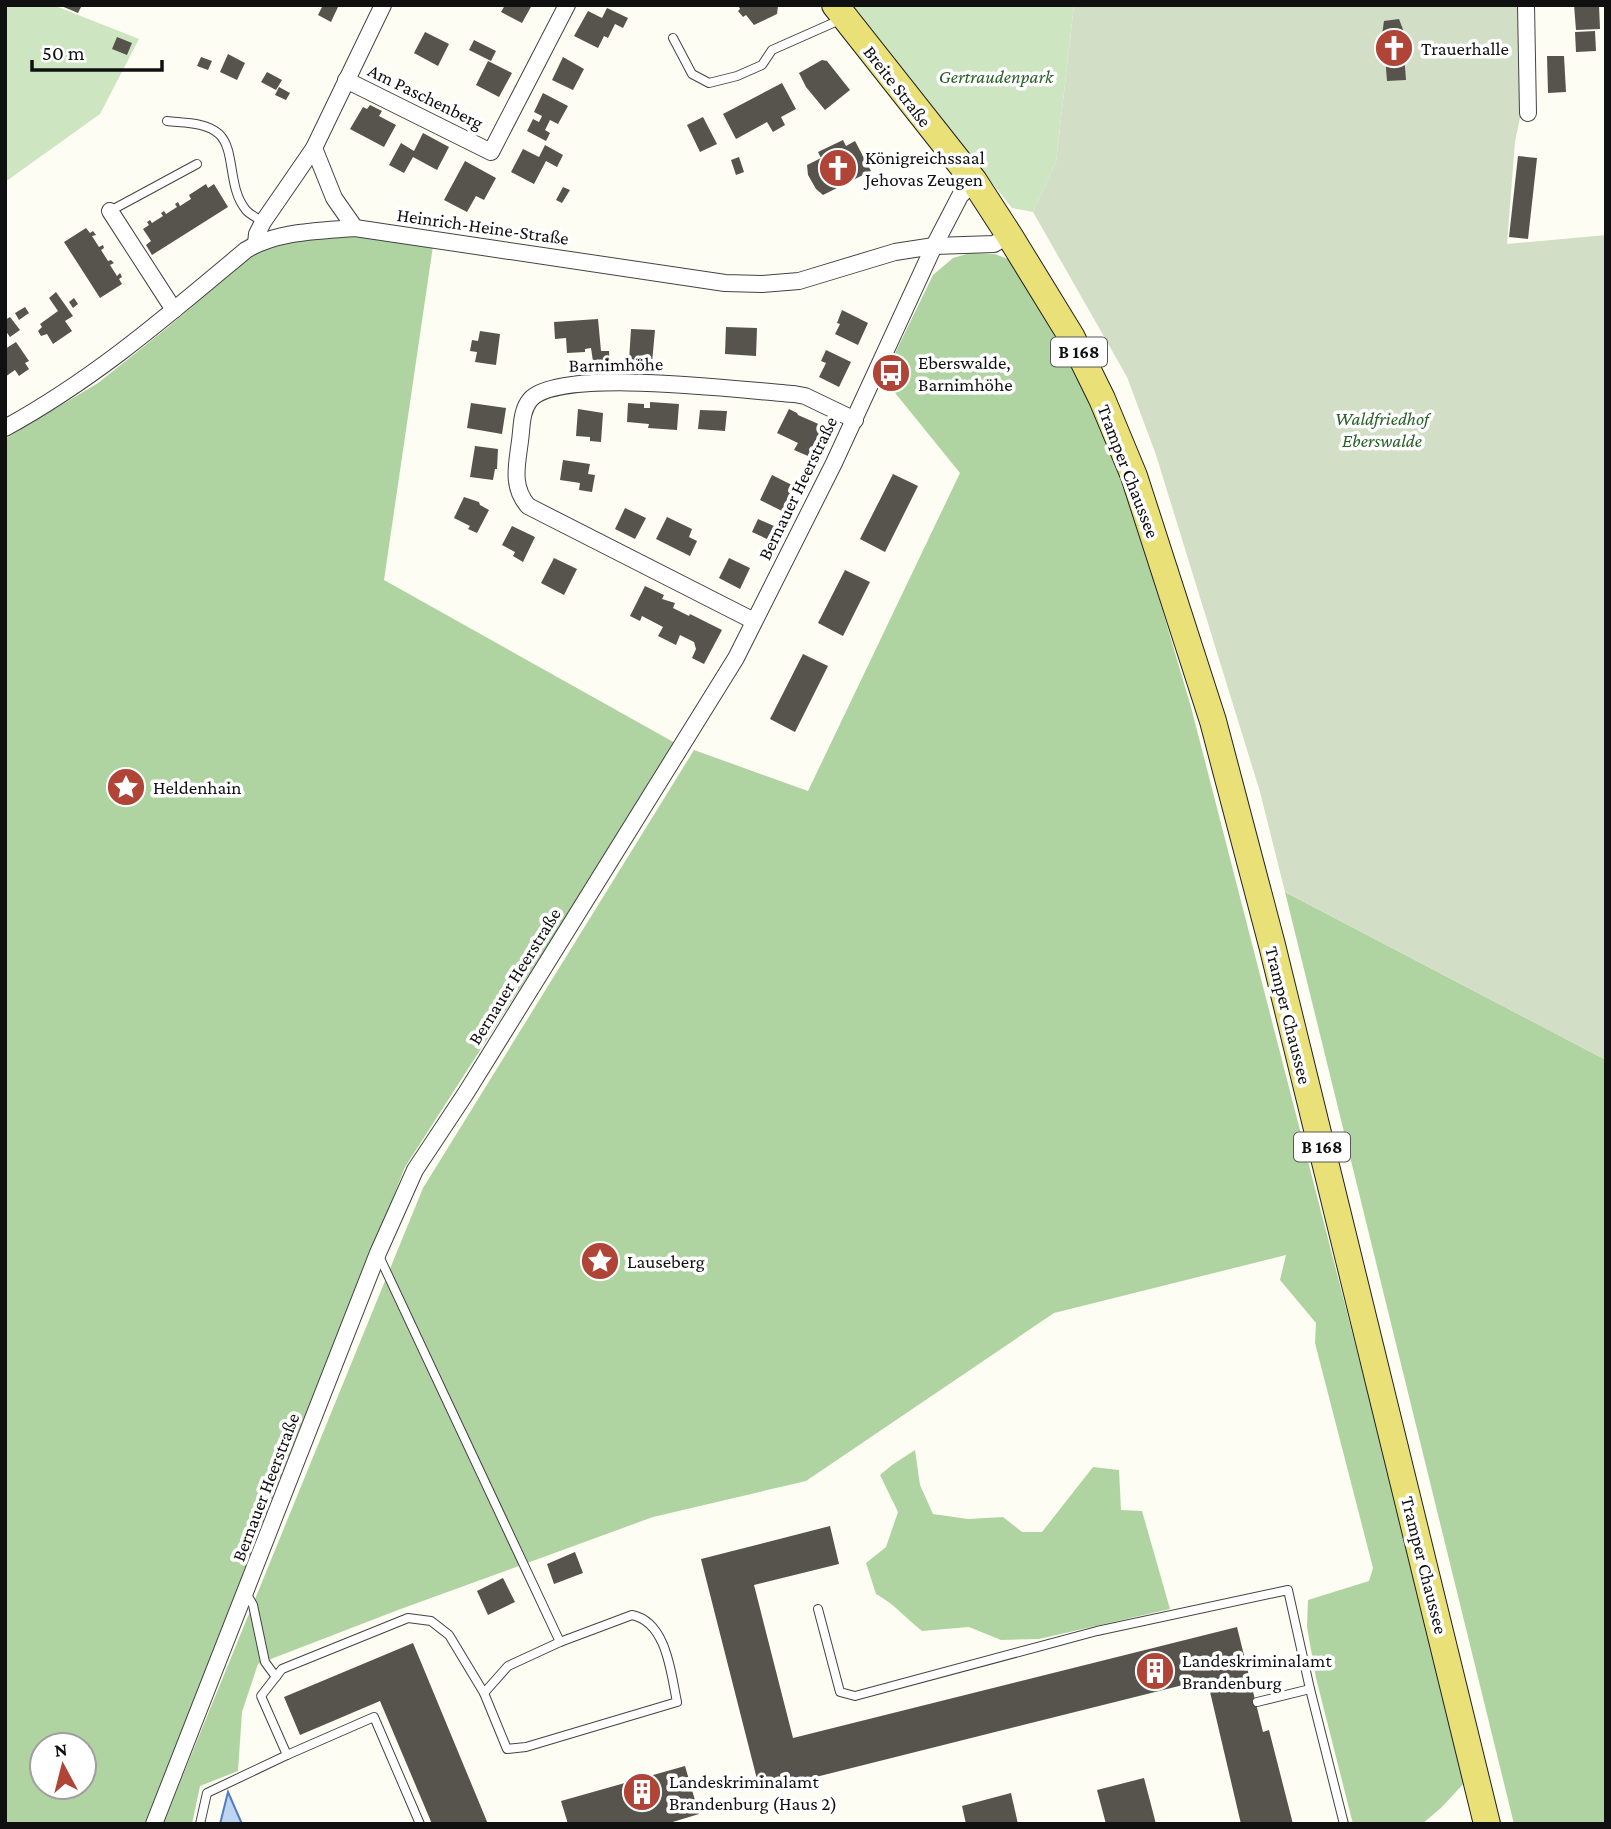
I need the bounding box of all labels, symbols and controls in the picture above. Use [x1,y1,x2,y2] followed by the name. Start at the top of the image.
[1373,27,1415,69] church icon: Trauerhalle
[32,28,161,72] scale bar
[1421,38,1509,59] place label: Trauerhalle
[42,41,85,65] text: 50 m
[859,41,936,131] street label: Breite Straße
[365,60,487,133] street label: Am Paschenberg
[939,66,1054,87] park label: Gertraudenpark
[817,147,859,189] church icon: Königreichssaal Jehovas Zeugen
[863,147,985,190] place label: Königreichssaal Jehovas Zeugen
[396,204,570,249] street label: Heinrich-Heine-Straße
[1051,338,1107,366] road number: B 168
[870,352,912,394] bus stop icon: Eberswalde, Barnimhöhe
[918,352,1013,395] place label: Eberswalde, Barnimhöhe
[569,353,663,376] street label: Barnimhöhe
[1093,401,1164,541] street label: Tramper Chaussee
[1335,408,1432,451] park label: Waldfriedhof Eberswalde
[754,413,841,563] street label: Bernauer Heerstraße
[105,766,147,808] place icon: Heldenhain
[153,777,242,798] place label: Heldenhain
[464,904,565,1048] street label: Bernauer Heerstraße
[1261,944,1316,1086] street label: Tramper Chaussee
[1294,1132,1350,1162] road number: B 168
[579,1240,621,1282] place icon: Lauseberg
[627,1251,705,1272] place label: Lauseberg
[228,1410,303,1564] street label: Bernauer Heerstraße
[1397,1494,1452,1636] street label: Tramper Chaussee
[1134,1650,1176,1692] building icon: Landeskriminalamt Brandenburg
[1182,1650,1332,1693] place label: Landeskriminalamt Brandenburg
[28,1731,98,1801] north arrow
[53,1738,69,1761] text: N
[621,1771,663,1813] building icon: Landeskriminalamt Brandenburg (Haus 2)
[669,1771,837,1815] place label: Landeskriminalamt Brandenburg (Haus 2)

